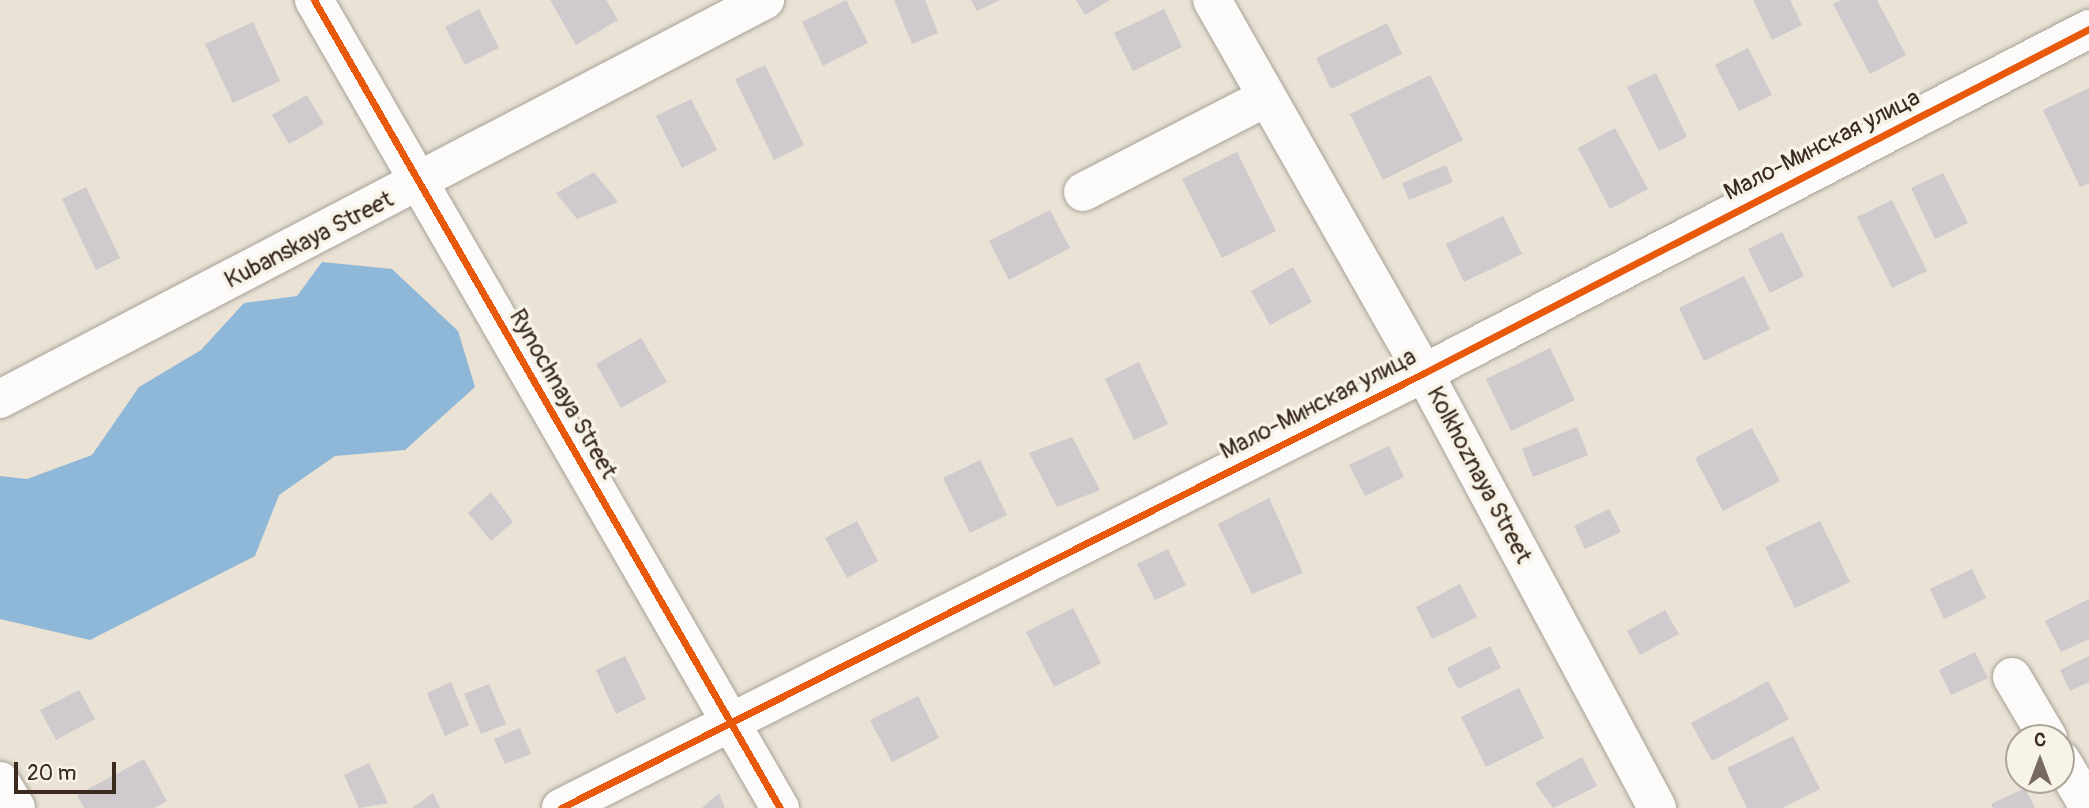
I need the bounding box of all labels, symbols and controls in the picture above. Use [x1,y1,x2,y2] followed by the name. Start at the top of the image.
[1719,83,1925,207] street label: Мало-Минская улица
[220,185,398,295] street label: Kubanskaya Street
[503,304,623,484] street label: Rynochnaya Street
[1215,342,1421,466] street label: Мало-Минская улица
[1420,382,1538,568] street label: Kolkhoznaya Street
[2005,724,2075,794] north arrow
[2034,728,2046,752] text: С
[18,748,119,792] scale bar
[27,760,76,787] text: 20 m

